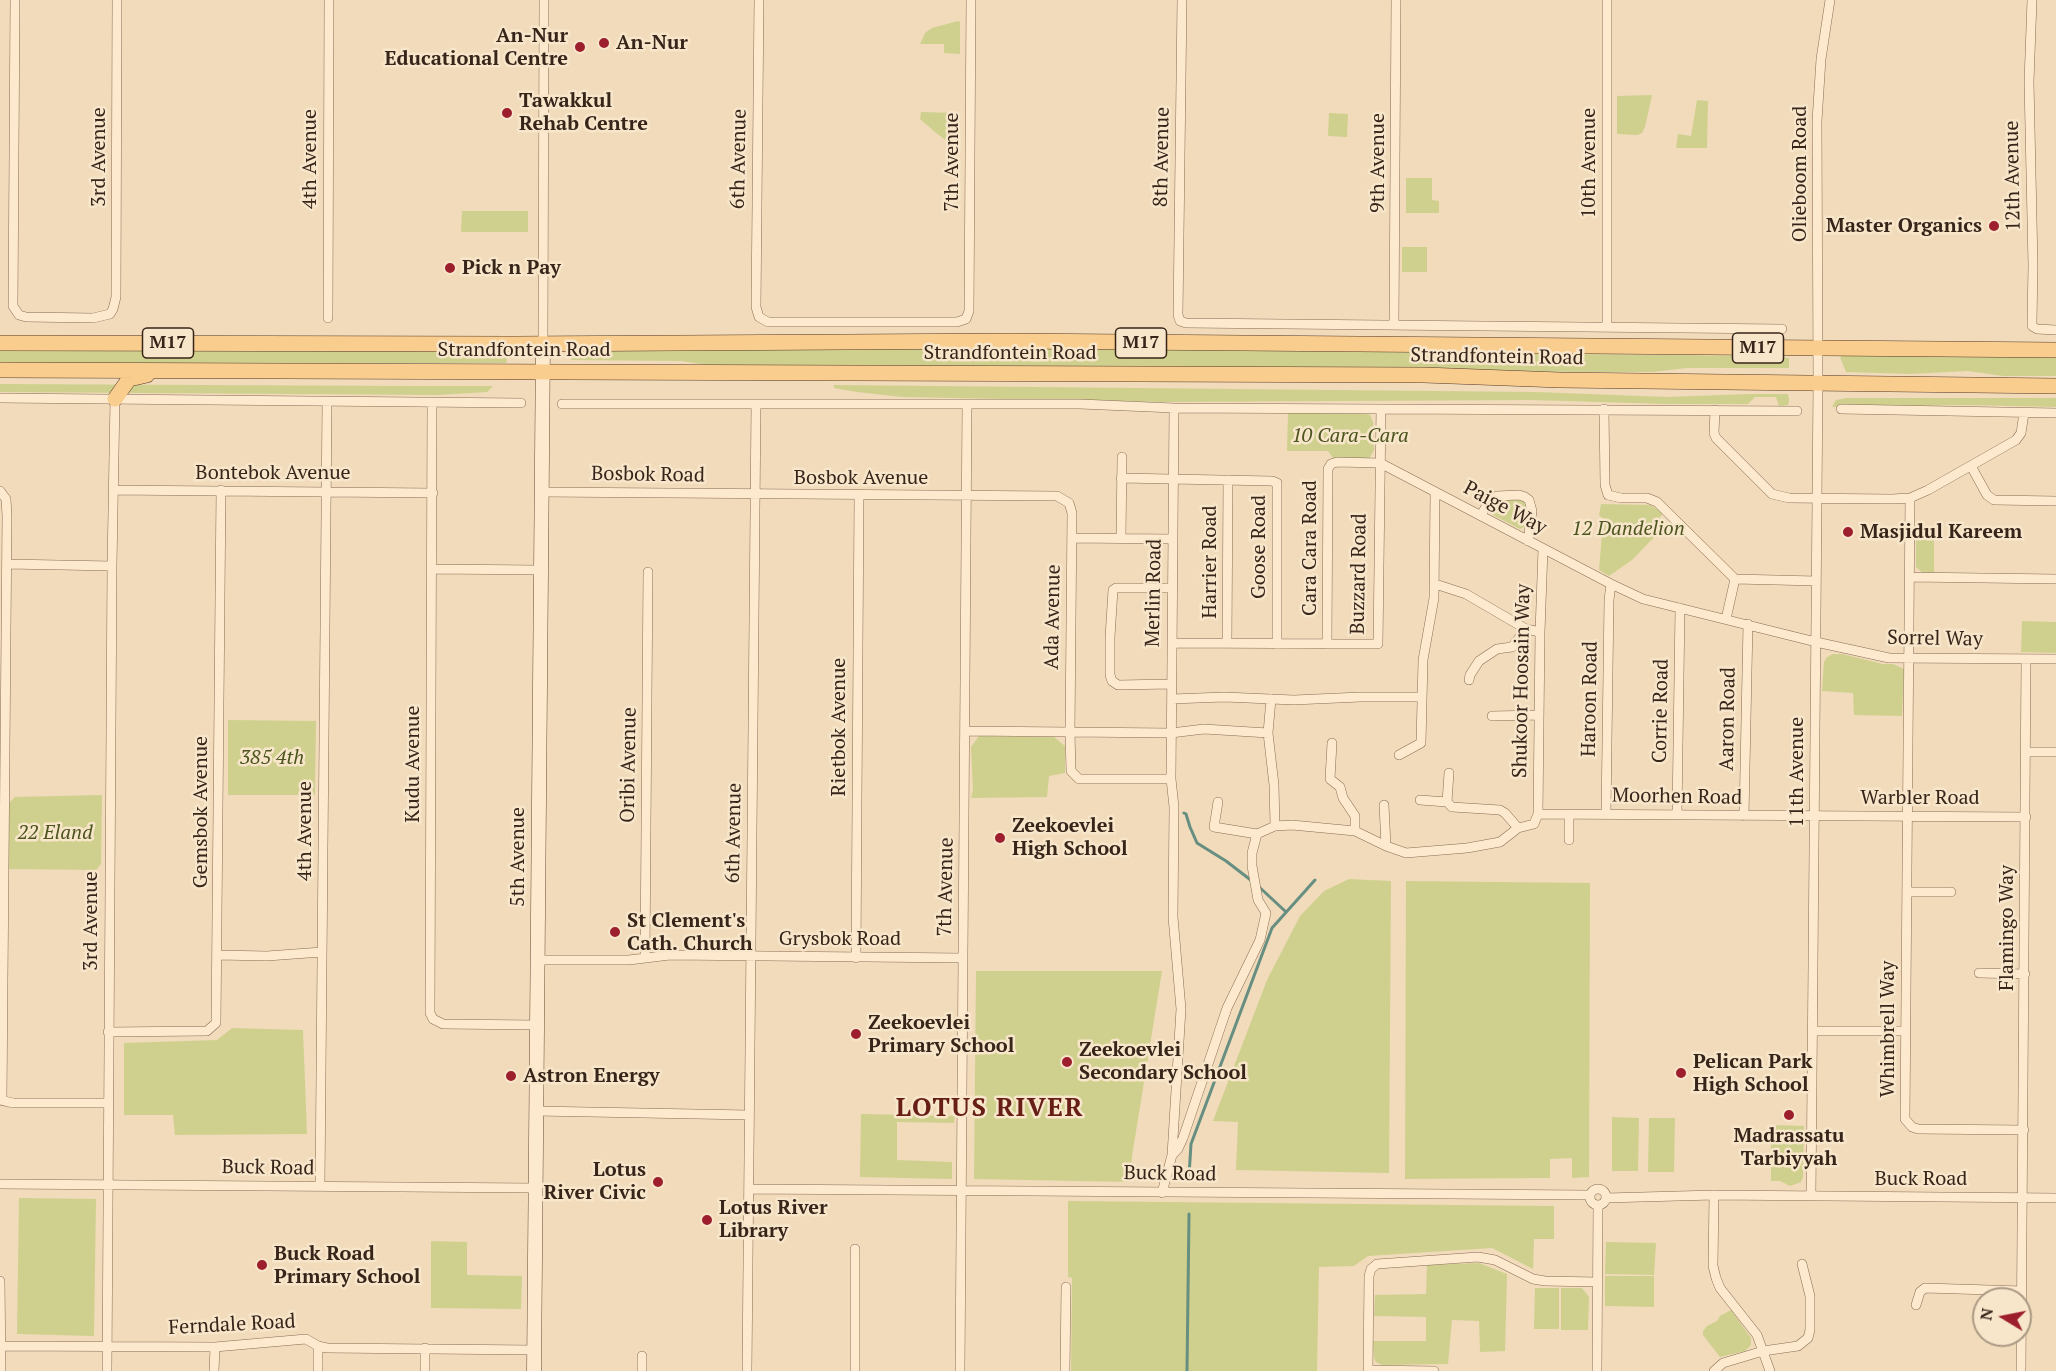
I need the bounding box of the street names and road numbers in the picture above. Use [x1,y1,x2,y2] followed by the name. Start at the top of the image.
[1788,106,1812,242] street label: Olieboom Road
[87,107,111,207] street label: 3rd Avenue
[1149,107,1175,207] street label: 8th Avenue
[1577,108,1601,218] street label: 10th Avenue
[298,109,322,209] street label: 4th Avenue
[726,109,752,209] street label: 6th Avenue
[940,112,964,212] street label: 7th Avenue
[1366,113,1390,213] street label: 9th Avenue
[2000,120,2026,232] street label: 12th Avenue
[142,328,194,358] road number: M17
[1116,328,1166,358] road number: M17
[1732,333,1784,363] road number: M17
[437,338,611,362] street label: Strandfontein Road
[923,341,1097,365] street label: Strandfontein Road
[1410,343,1584,371] street label: Strandfontein Road
[195,461,351,485] street label: Bontebok Avenue
[591,462,705,488] street label: Bosbok Road
[794,466,928,490] street label: Bosbok Avenue
[1459,476,1551,540] street label: Paige Way
[1298,480,1322,616] street label: Cara Cara Road
[1247,495,1271,599] street label: Goose Road
[1198,505,1222,619] street label: Harrier Road
[1346,513,1372,635] street label: Buzzard Road
[1141,539,1167,647] street label: Merlin Road
[1040,564,1066,670] street label: Ada Avenue
[1508,584,1536,778] street label: Shukoor Hoosain Way
[1887,626,1983,652] street label: Sorrel Way
[1577,641,1603,757] street label: Haroon Road
[827,658,851,796] street label: Rietbok Avenue
[1648,659,1674,763] street label: Corrie Road
[1715,667,1741,771] street label: Aaron Road
[401,705,425,823] street label: Kudu Avenue
[616,707,642,823] street label: Oribi Avenue
[1785,717,1809,827] street label: 11th Avenue
[189,736,213,888] street label: Gemsbok Avenue
[293,781,317,881] street label: 4th Avenue
[721,783,747,883] street label: 6th Avenue
[1612,784,1742,810] street label: Moorhen Road
[1860,786,1980,810] street label: Warbler Road
[506,807,530,907] street label: 5th Avenue
[933,837,959,937] street label: 7th Avenue
[1995,865,2019,991] street label: Flamingo Way
[79,871,103,971] street label: 3rd Avenue
[779,927,901,951] street label: Grysbok Road
[1876,961,1900,1097] street label: Whimbrell Way
[221,1155,315,1181] street label: Buck Road
[1123,1161,1217,1187] street label: Buck Road
[1875,1167,1967,1191] street label: Buck Road
[168,1310,296,1340] street label: Ferndale Road

